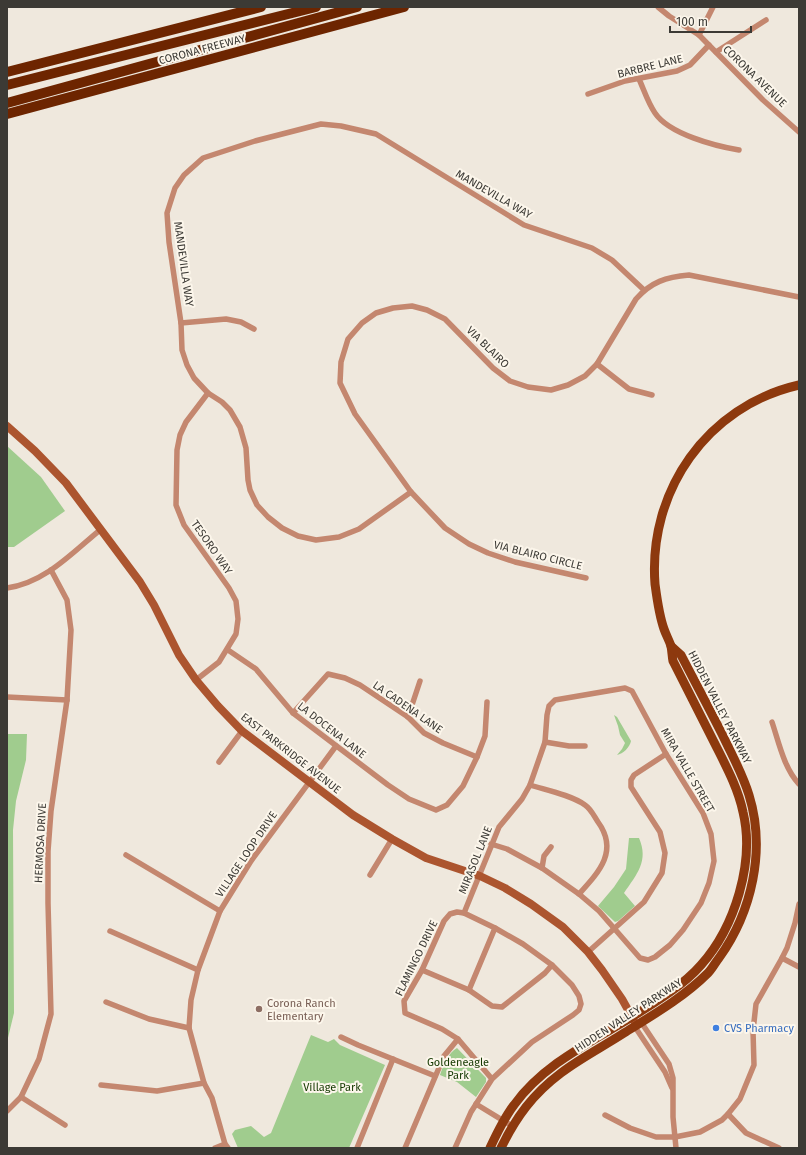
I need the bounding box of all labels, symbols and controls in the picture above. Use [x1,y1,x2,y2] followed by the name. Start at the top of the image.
[670,8,751,34] scale bar
[676,15,708,29] text: 100 m
[157,32,247,67] street label: CORONA FREEWAY
[720,43,789,110] street label: CORONA AVENUE
[616,52,684,81] street label: BARBRE LANE
[453,167,534,222] street label: MANDEVILLA WAY
[171,221,196,307] street label: MANDEVILLA WAY
[464,324,512,371] street label: VIA BLAIRO
[188,518,235,577] street label: TESORO WAY
[492,538,584,573] street label: VIA BLAIRO CIRCLE
[685,648,754,766] street label: HIDDEN VALLEY PARKWAY
[370,679,445,736] street label: LA CADENA LANE
[295,700,369,761] street label: LA DOCENA LANE
[238,710,343,797] street label: EAST PARKRIDGE AVENUE
[658,726,717,815] street label: MIRA VALLE STREET
[32,803,49,883] street label: HERMOSA DRIVE
[213,809,280,900] street label: VILLAGE LOOP DRIVE
[456,824,495,896] street label: MIRASOL LANE
[392,918,441,998] street label: FLAMINGO DRIVE
[572,976,684,1055] street label: HIDDEN VALLEY PARKWAY
[267,997,336,1023] place label: Corona Ranch Elementary
[254,1004,264,1014] marker: Corona Ranch Elementary
[724,1022,795,1035] place label: CVS Pharmacy
[711,1023,721,1033] marker: CVS Pharmacy
[427,1056,489,1082] park label: Goldeneagle Park
[303,1081,361,1094] park label: Village Park

